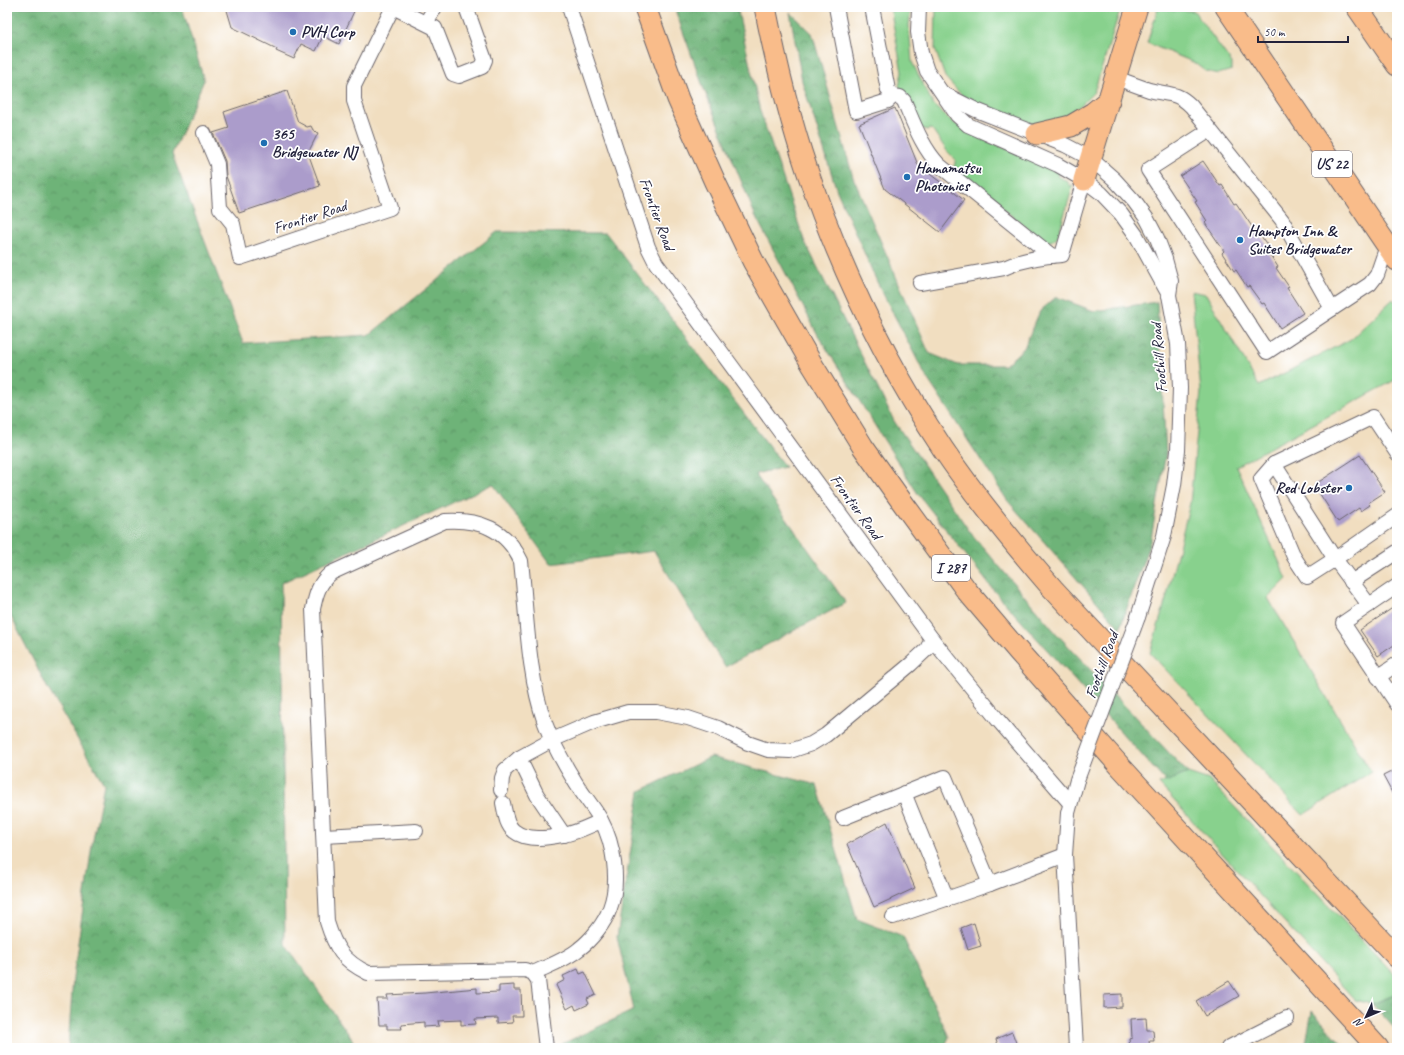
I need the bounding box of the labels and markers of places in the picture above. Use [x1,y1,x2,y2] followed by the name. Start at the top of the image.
[301,22,357,42] place label: PVH Corp
[288,27,298,37] marker: PVH Corp
[272,124,360,162] place label: 365 Bridgewater NJ
[259,138,269,148] marker: 365 Bridgewater NJ
[915,158,981,196] place label: Hamamatsu Photonics
[902,172,912,182] marker: Hamamatsu Photonics
[1248,221,1353,259] place label: Hampton Inn & Suites Bridgewater
[1235,235,1245,245] marker: Hampton Inn & Suites Bridgewater
[1275,478,1343,498] place label: Red Lobster
[1344,483,1354,493] marker: Red Lobster

